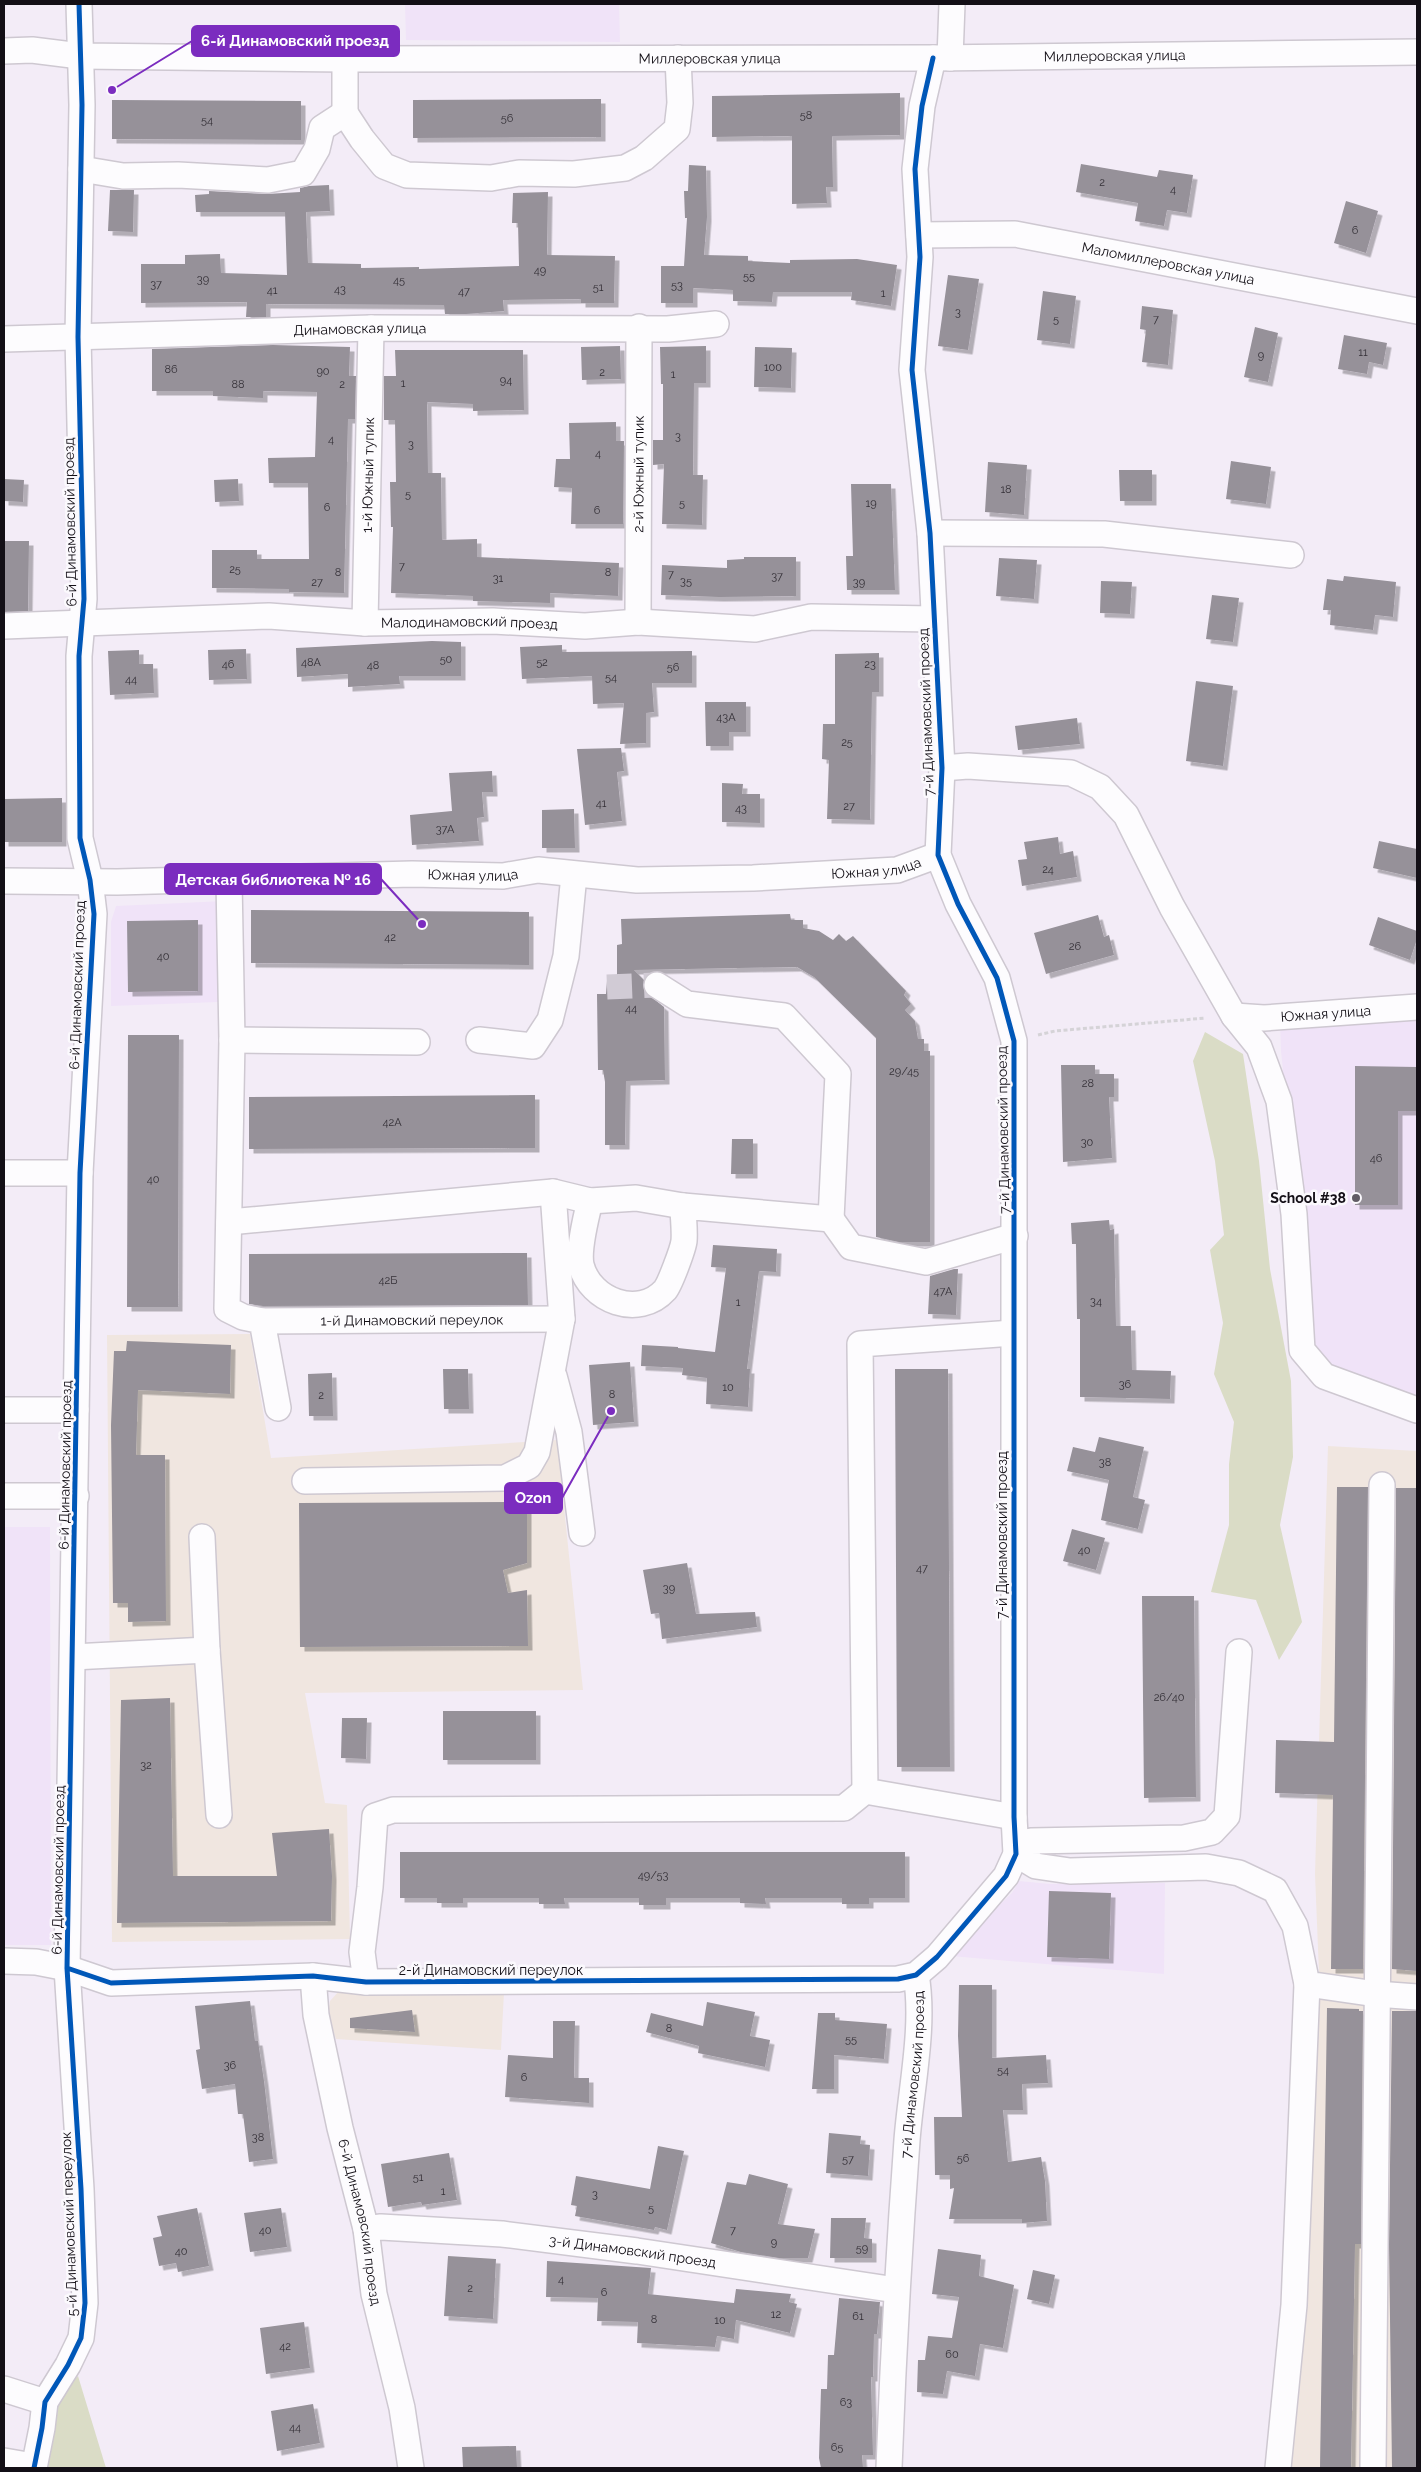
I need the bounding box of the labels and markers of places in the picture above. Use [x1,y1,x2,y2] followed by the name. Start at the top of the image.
[192,26,399,56] callout: 6-й Динамовский проезд
[165,864,381,894] callout: Детская библиотека № 16
[1270,1190,1346,1206] place label: School #38
[1350,1192,1362,1204] marker: School #38
[505,1483,562,1513] callout: Ozon

